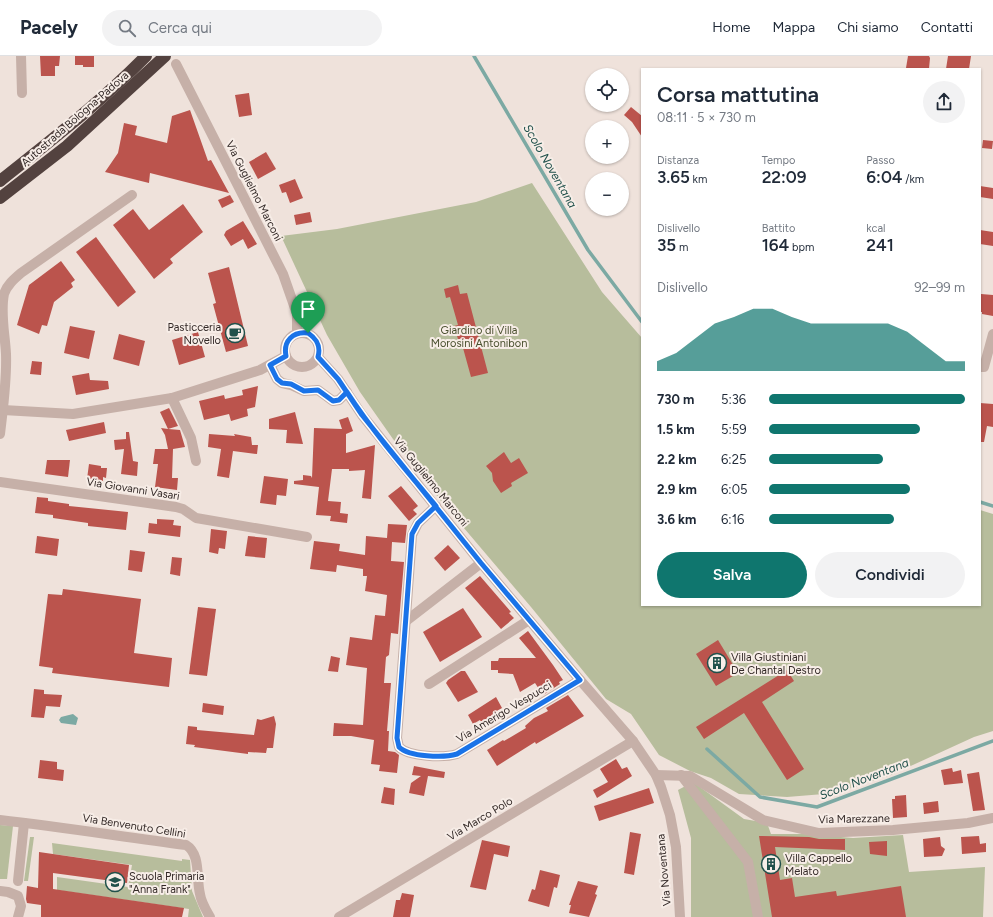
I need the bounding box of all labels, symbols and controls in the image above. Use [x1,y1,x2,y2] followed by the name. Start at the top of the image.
[102,10,382,46] search box
[20,16,78,39] text: Pacely
[116,17,138,39] icon: search
[148,19,212,37] text: Cerca qui
[712,19,751,36] text: Home
[773,19,815,36] text: Mappa
[837,19,899,36] text: Chi siamo
[921,19,973,36] text: Contatti
[585,68,629,216] map controls
[585,68,629,112] button: locate
[19,69,131,169] street label: Autostrada Bologna-Padova
[657,81,819,108] text: Corsa mattutina
[923,81,965,123] button: share
[657,110,756,125] text: 08:11 · 5 × 730 m
[585,120,629,164] button: +
[520,122,580,210] water label: Scolo Noventana
[223,139,285,243] street label: Via Guglielmo Marconi
[657,154,699,167] text: Distanza
[762,154,795,167] text: Tempo
[866,154,895,167] text: Passo
[657,167,690,187] text: 3.65
[762,167,807,187] text: 22:09
[866,167,903,187] text: 6:04
[585,172,629,216] button: −
[690,173,707,186] text: km
[903,173,924,186] text: /km
[657,222,700,235] text: Dislivello
[762,222,795,235] text: Battito
[866,222,886,235] text: kcal
[657,235,676,255] text: 35
[762,235,789,255] text: 164
[866,235,894,255] text: 241
[676,241,688,254] text: m
[789,241,814,254] text: bpm
[657,280,708,295] text: Dislivello
[914,280,965,295] text: 92–99 m
[291,292,325,333] pin
[297,298,319,320] icon: arrive
[168,321,221,347] place label: Pasticceria Novello
[224,322,246,344] cafe icon: Pasticceria Novello
[431,324,527,350] park label: Giardino di Villa Morosini Antonibon
[657,392,694,407] text: 730 m
[721,392,746,407] text: 5:36
[657,422,695,437] text: 1.5 km
[721,422,747,437] text: 5:59
[391,435,471,529] street label: Via Guglielmo Marconi
[657,452,697,467] text: 2.2 km
[721,452,746,467] text: 6:25
[85,475,181,503] street label: Via Giovanni Vasari
[657,482,697,497] text: 2.9 km
[721,482,747,497] text: 6:05
[657,512,696,527] text: 3.6 km
[721,512,744,527] text: 6:16
[657,552,807,598] button: Salva
[815,552,965,598] button: Condividi
[731,651,821,677] place label: Villa Giustiniani De Chantal Destro
[706,652,728,674] building icon: Villa Giustiniani De Chantal Destro
[454,678,554,746] street label: Via Amerigo Vespucci
[817,756,911,802] water label: Scolo Noventana
[445,794,515,844] street label: Via Marco Polo
[81,811,187,841] street label: Via Benvenuto Cellini
[818,812,890,826] street label: Via Marezzane
[654,833,674,907] street label: Via Noventana
[785,852,852,878] place label: Villa Cappello Melato
[760,853,782,875] building icon: Villa Cappello Melato
[129,870,204,896] place label: Scuola Primaria "Anna Frank"
[104,871,126,893] school or university icon: Scuola Primaria "Anna Frank"

